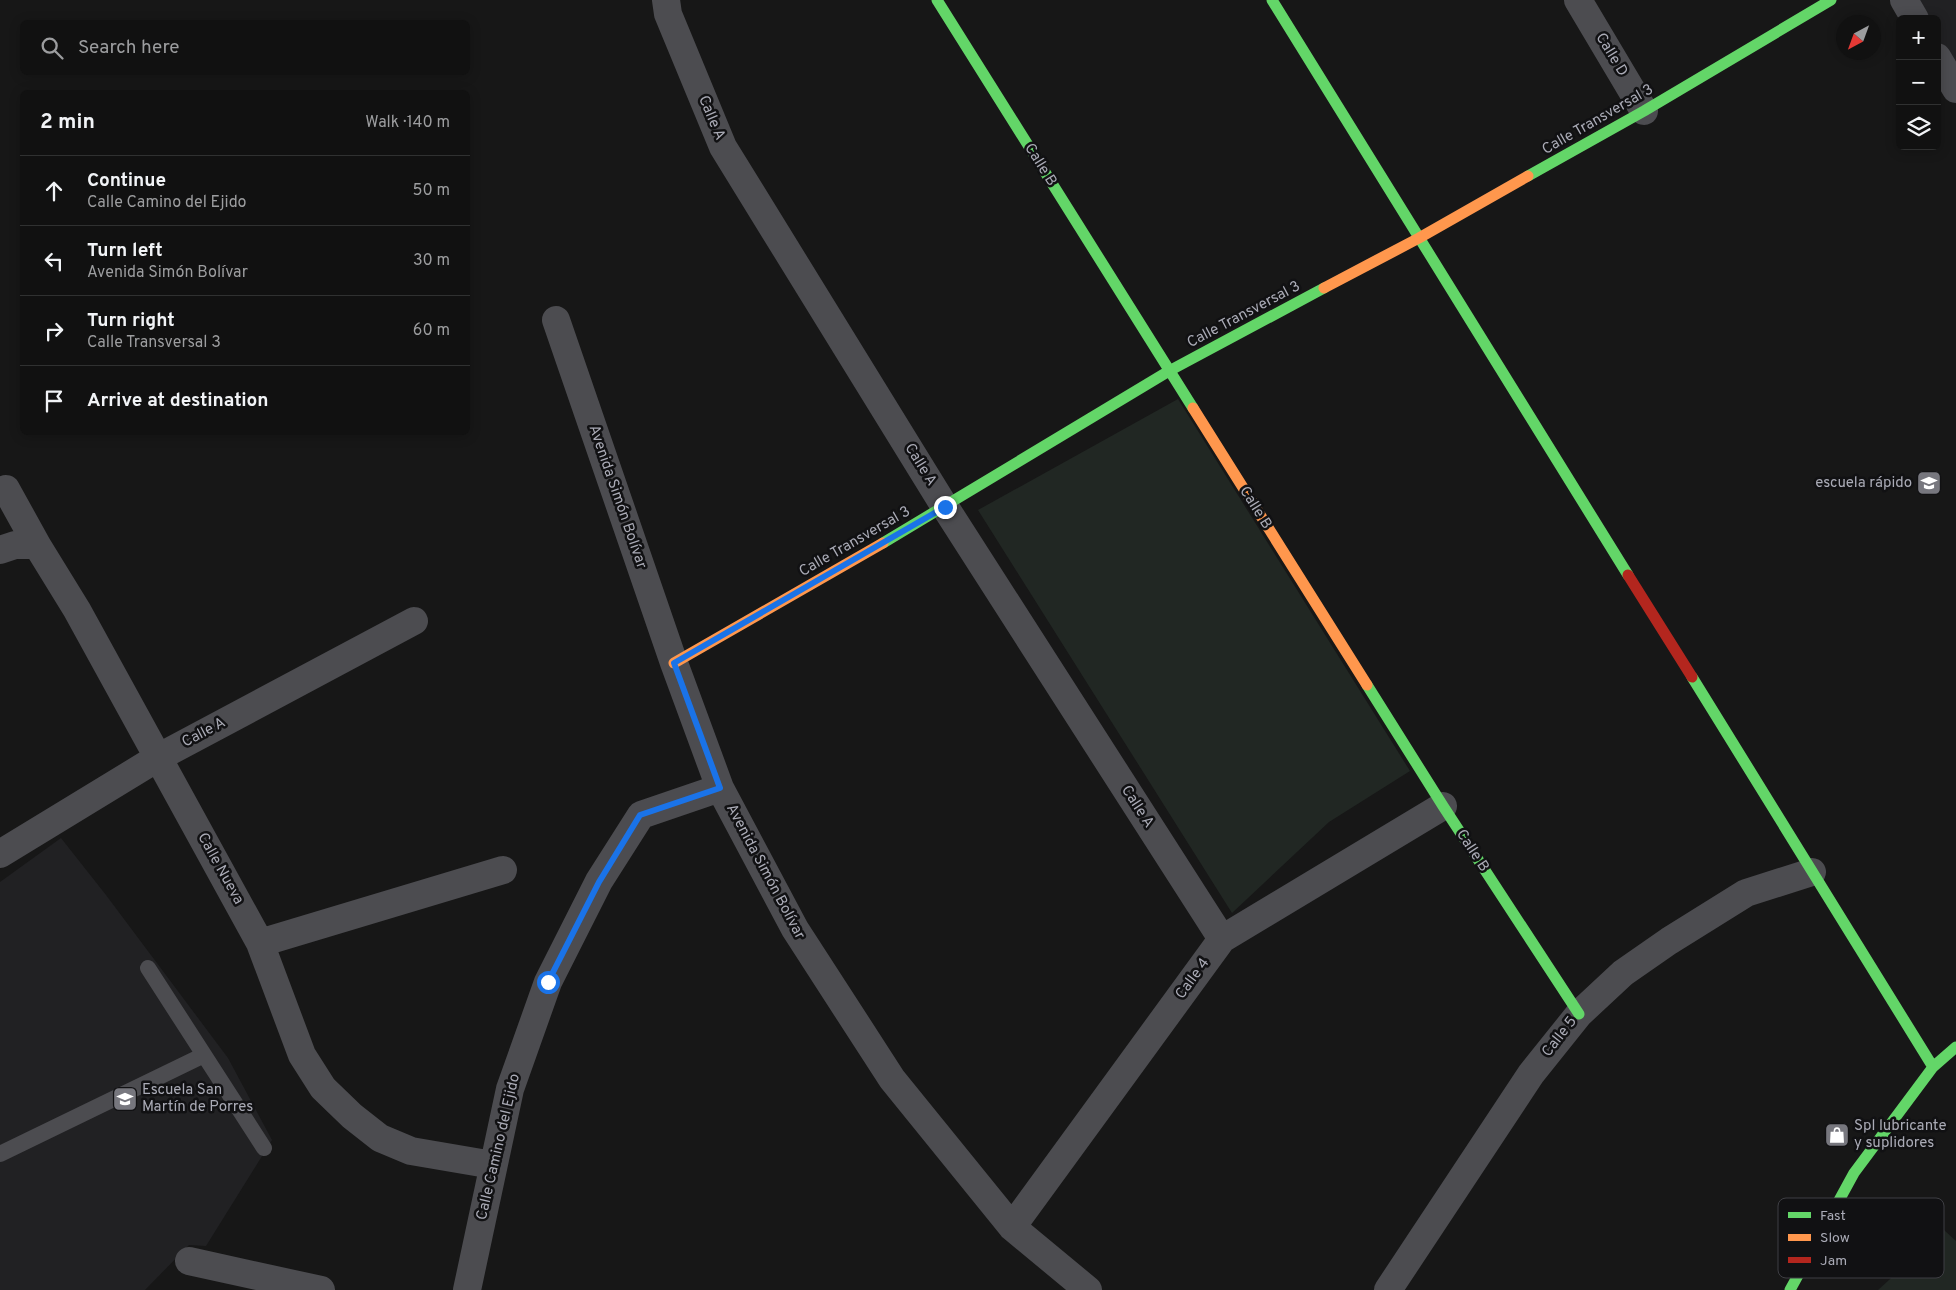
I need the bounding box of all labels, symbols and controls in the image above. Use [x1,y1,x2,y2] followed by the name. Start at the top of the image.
[1836,15,1881,60] north arrow
[1896,15,1941,150] map controls
[1896,15,1941,60] button: +
[20,20,470,75] search box
[1591,30,1631,80] street label: Calle D
[38,34,66,62] icon: search
[78,36,180,60] text: Search here
[1896,60,1941,105] button: −
[1539,80,1657,160] street label: Calle Transversal 3
[693,93,729,143] street label: Calle A
[1896,105,1941,150] button: layers
[40,109,95,136] text: 2 min
[365,113,450,133] text: Walk · 140 m
[1020,140,1060,190] street label: Calle B
[87,169,166,193] text: Continue
[40,177,68,205] icon: ahead
[413,181,450,201] text: 50 m
[87,193,247,213] text: Calle Camino del Ejido
[87,239,163,263] text: Turn left
[40,247,68,275] icon: left
[413,251,450,271] text: 30 m
[87,263,248,283] text: Avenida Simón Bolívar
[1184,277,1304,353] street label: Calle Transversal 3
[87,309,175,333] text: Turn right
[40,317,68,345] icon: right
[413,321,450,341] text: 60 m
[87,333,221,353] text: Calle Transversal 3
[40,387,68,415] icon: arrive
[87,389,268,413] text: Arrive at destination
[583,423,651,572] street label: Avenida Simón Bolívar
[900,440,940,490] street label: Calle A
[1916,470,1942,496] school or university icon: escuela rápido
[1815,474,1912,493] place label: escuela rápido
[1235,483,1275,533] street label: Calle B
[934,496,957,519] route end
[796,502,914,582] street label: Calle Transversal 3
[179,714,229,752] street label: Calle A
[1116,782,1158,832] street label: Calle A
[721,801,809,943] street label: Avenida Simón Bolívar
[1451,826,1493,876] street label: Calle B
[193,830,247,908] street label: Calle Nueva
[1172,955,1214,1003] street label: Calle 4
[537,971,560,994] route start
[1538,1013,1582,1061] street label: Calle 5
[473,1072,525,1222] street label: Calle Camino del Ejido
[142,1081,253,1117] place label: Escuela San Martín de Porres
[112,1086,138,1112] school or university icon: Escuela San Martín de Porres
[1854,1117,1946,1153] place label: Spl lubricante y suplidores
[1824,1122,1850,1148] shop icon: Spl lubricante y suplidores
[1778,1198,1944,1278] legend
[1820,1208,1846,1225] text: Fast
[1820,1230,1850,1247] text: Slow
[1820,1253,1847,1270] text: Jam

